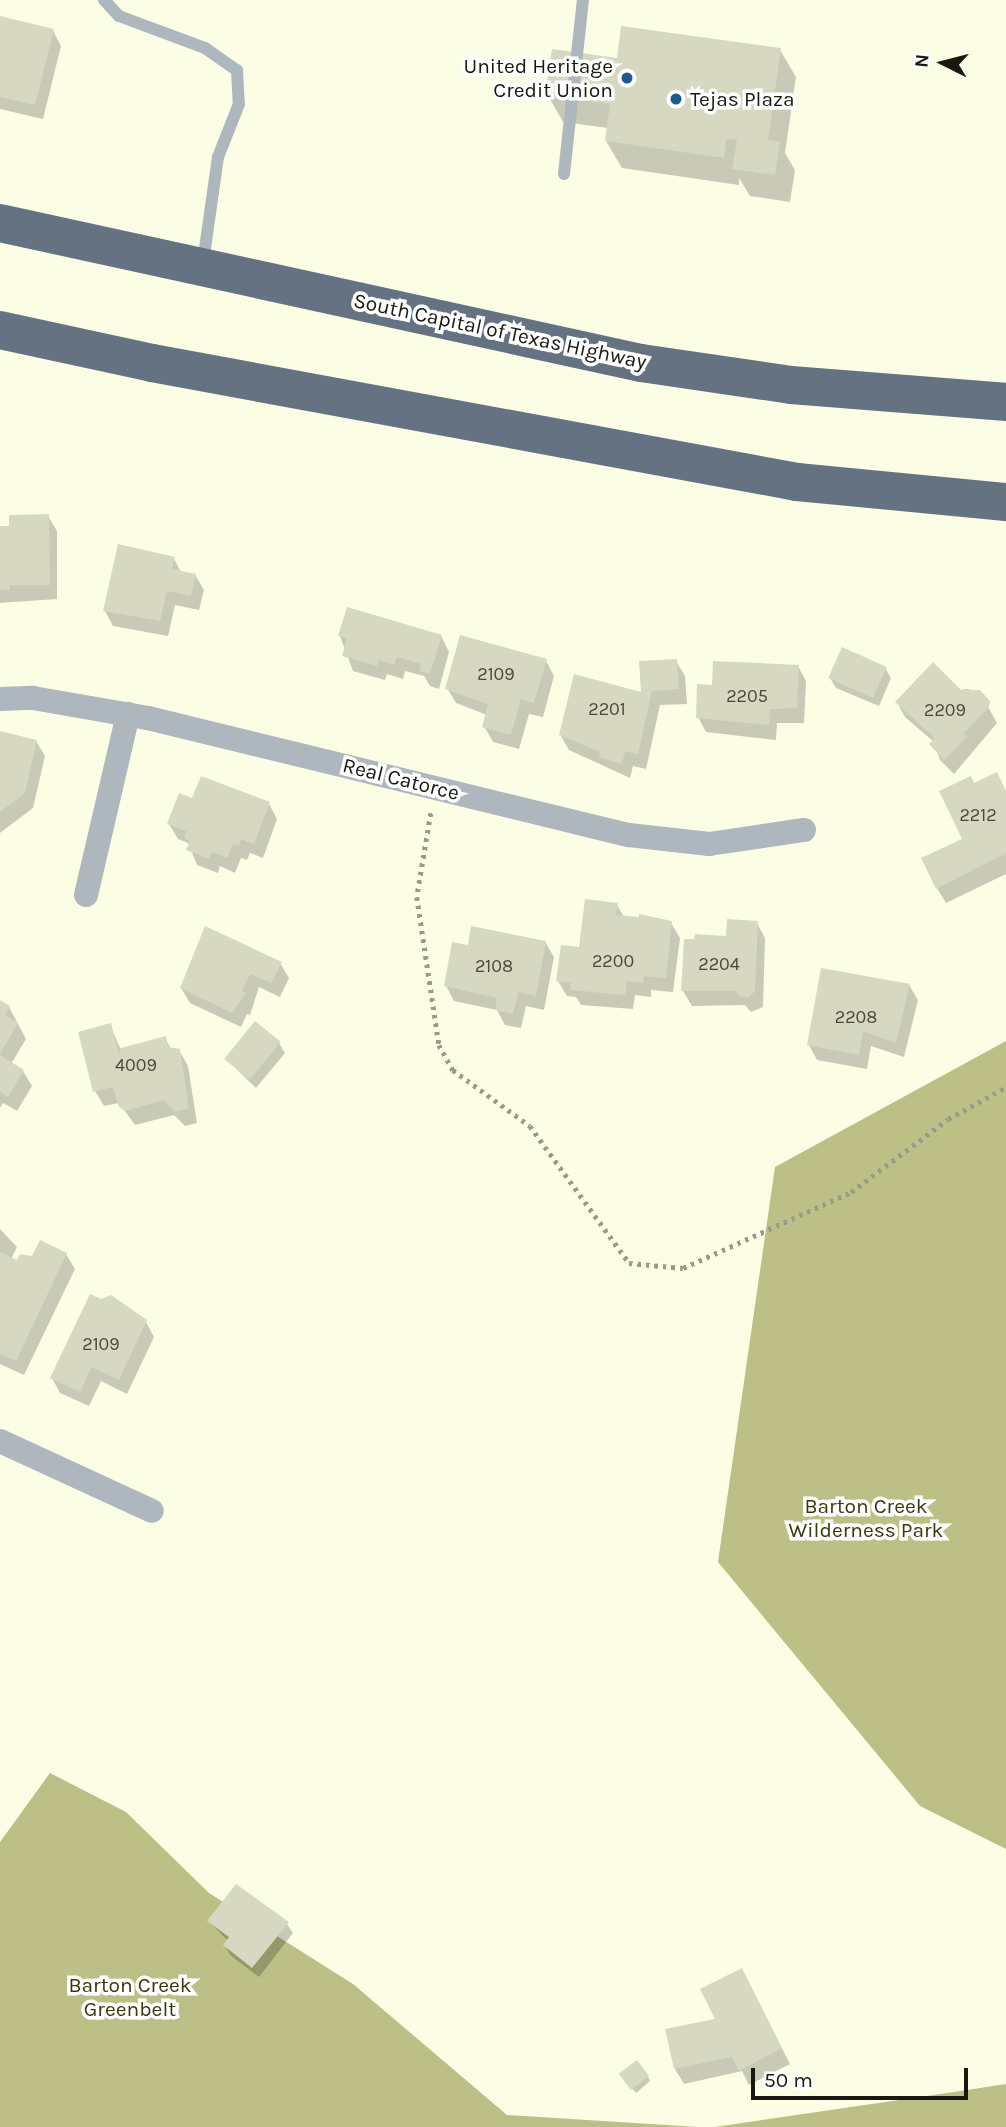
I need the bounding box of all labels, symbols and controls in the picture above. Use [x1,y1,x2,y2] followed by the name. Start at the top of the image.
[908,28,978,98] north arrow
[463,53,613,103] place label: United Heritage Credit Union
[910,53,934,69] text: N
[619,70,635,86] marker: United Heritage Credit Union
[690,86,794,112] place label: Tejas Plaza
[668,91,684,107] marker: Tejas Plaza
[351,288,649,374] street label: South Capital of Texas Highway
[477,663,515,685] house number: 2109
[726,685,768,707] house number: 2205
[588,698,626,720] house number: 2201
[924,699,966,721] house number: 2209
[340,752,462,806] street label: Real Catorce
[959,804,997,826] house number: 2212
[592,950,634,972] house number: 2200
[698,953,740,975] house number: 2204
[475,955,513,977] house number: 2108
[835,1006,877,1028] house number: 2208
[115,1054,157,1076] house number: 4009
[82,1333,120,1355] house number: 2109
[789,1493,943,1543] park label: Barton Creek Wilderness Park
[68,1972,192,2022] park label: Barton Creek Greenbelt
[754,2054,971,2098] scale bar
[764,2068,813,2092] text: 50 m

